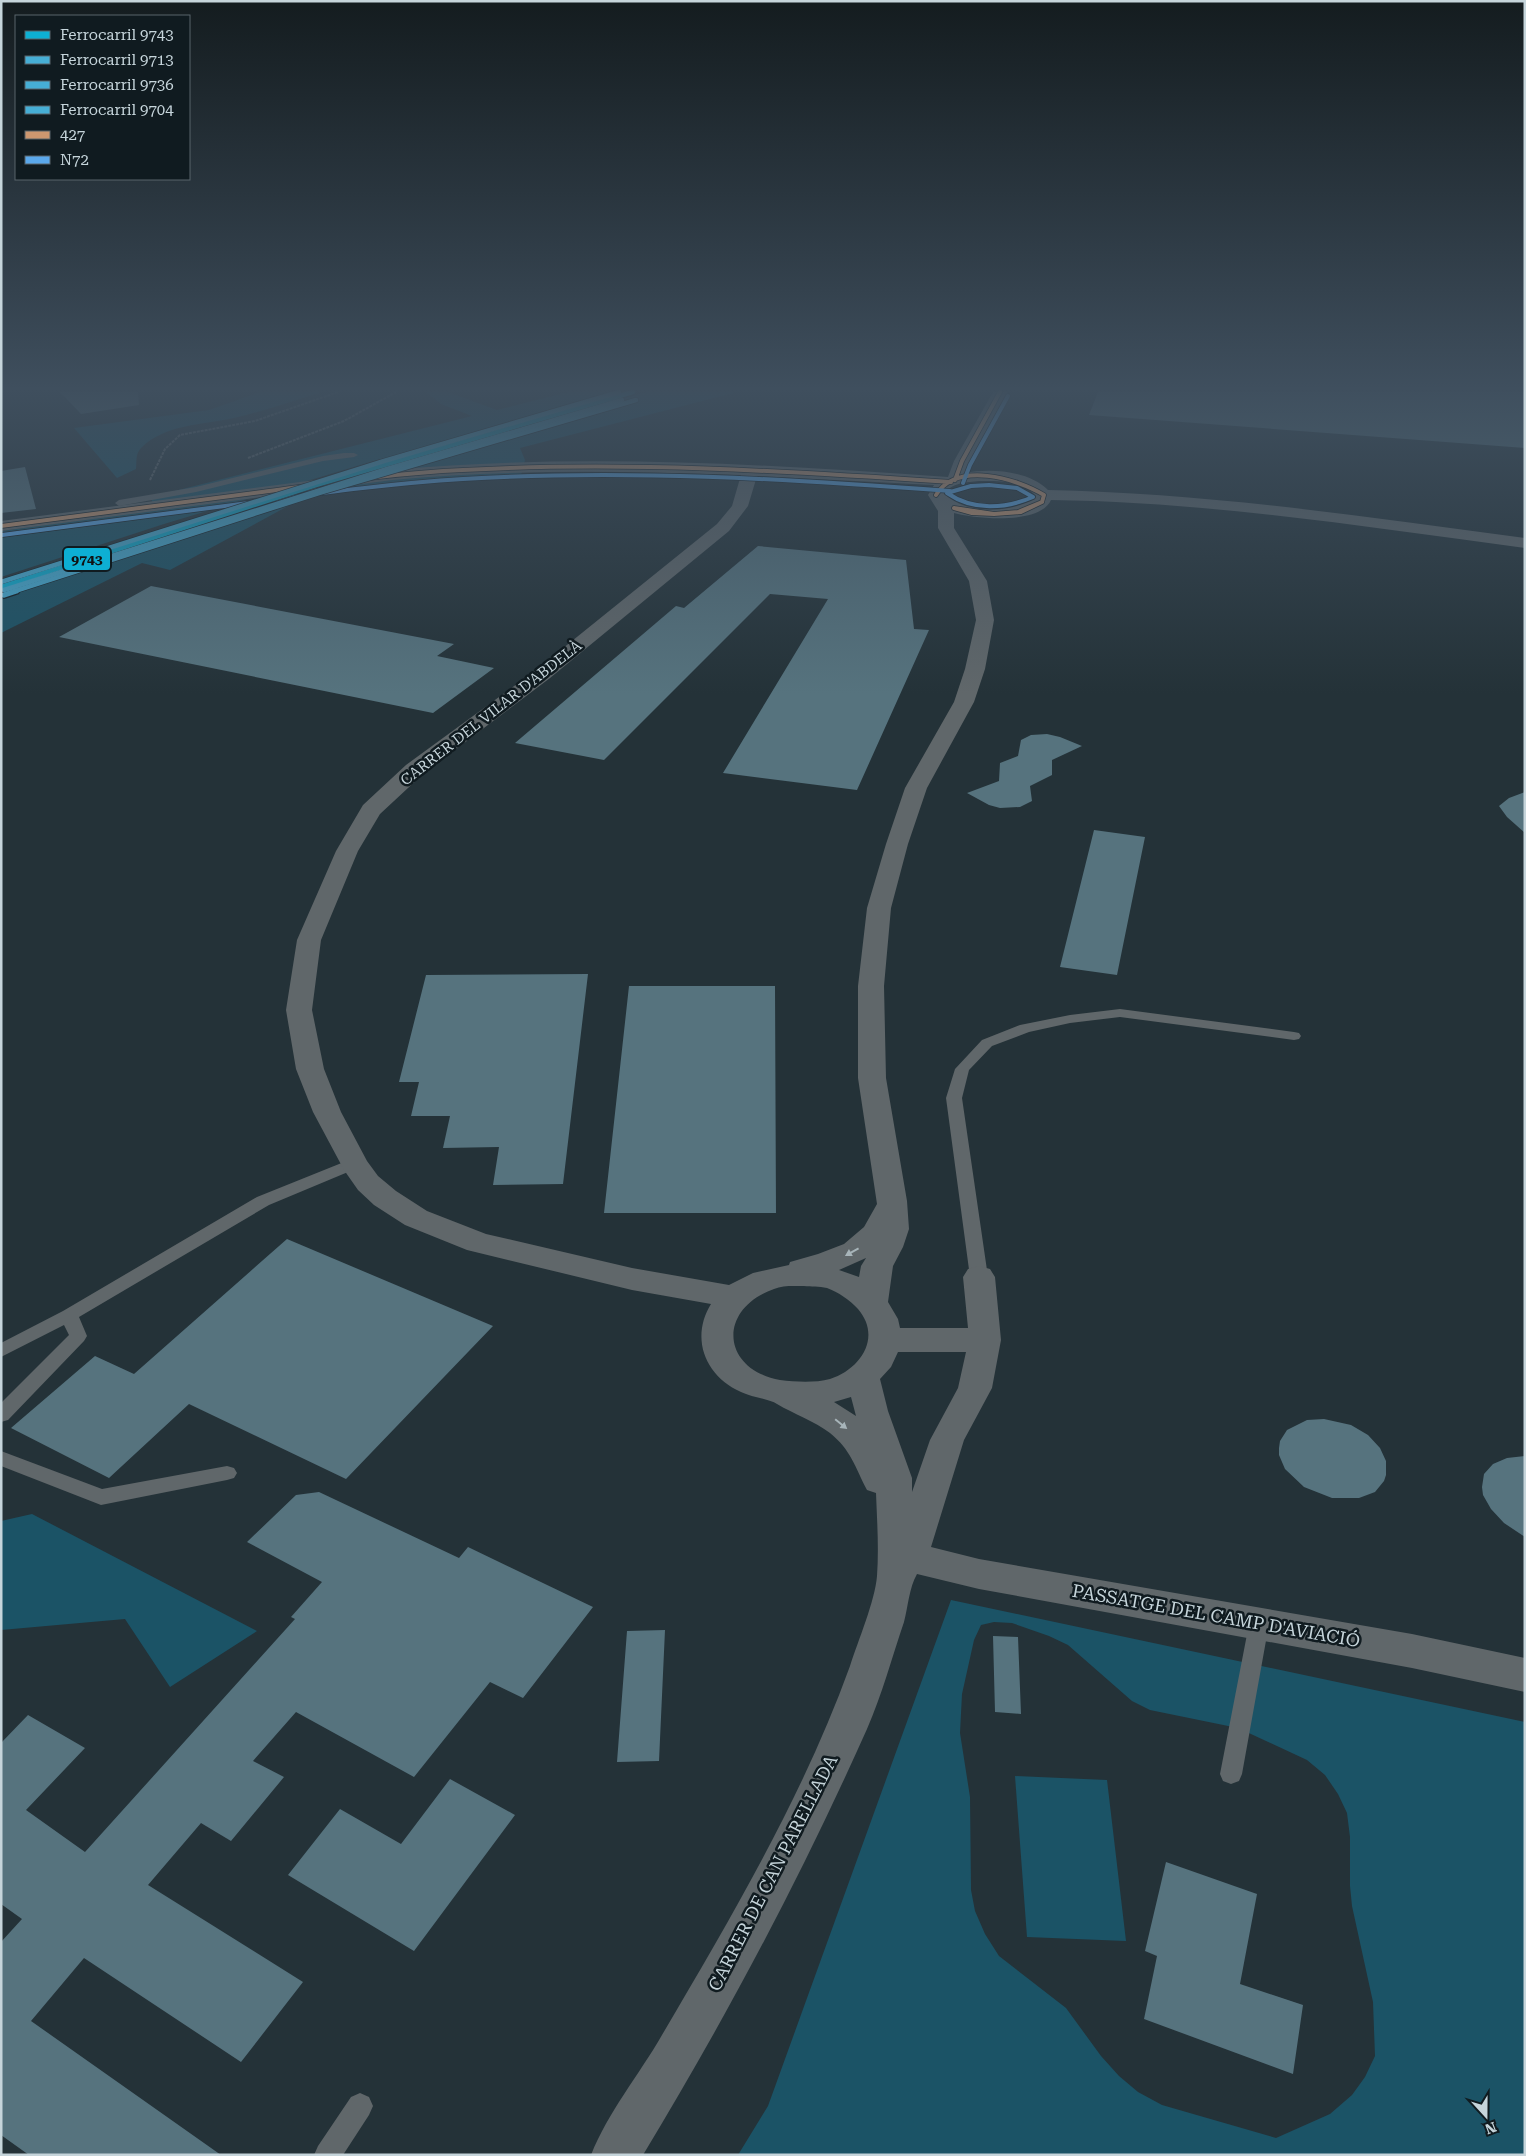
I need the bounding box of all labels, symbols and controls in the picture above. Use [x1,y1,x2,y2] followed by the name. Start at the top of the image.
[15,15,190,180] legend
[60,26,174,44] text: Ferrocarril 9743
[60,51,174,69] text: Ferrocarril 9713
[60,76,174,94] text: Ferrocarril 9736
[60,101,174,119] text: Ferrocarril 9704
[60,126,85,144] text: 427
[60,151,89,169] text: N72
[63,547,111,571] line badge: 9743
[71,551,103,567] text: 9743
[397,636,586,789] street label: CARRER DEL VILAR D'ABDELÀ
[845,1248,860,1256] one-way arrow
[834,1418,847,1429] one-way arrow
[1070,1580,1362,1651] street label: PASSATGE DEL CAMP D'AVIACIÓ
[704,1751,842,1994] street label: CARRER DE CAN PARELLADA
[1461,2091,1511,2141] north arrow
[1483,2119,1499,2138] text: N

